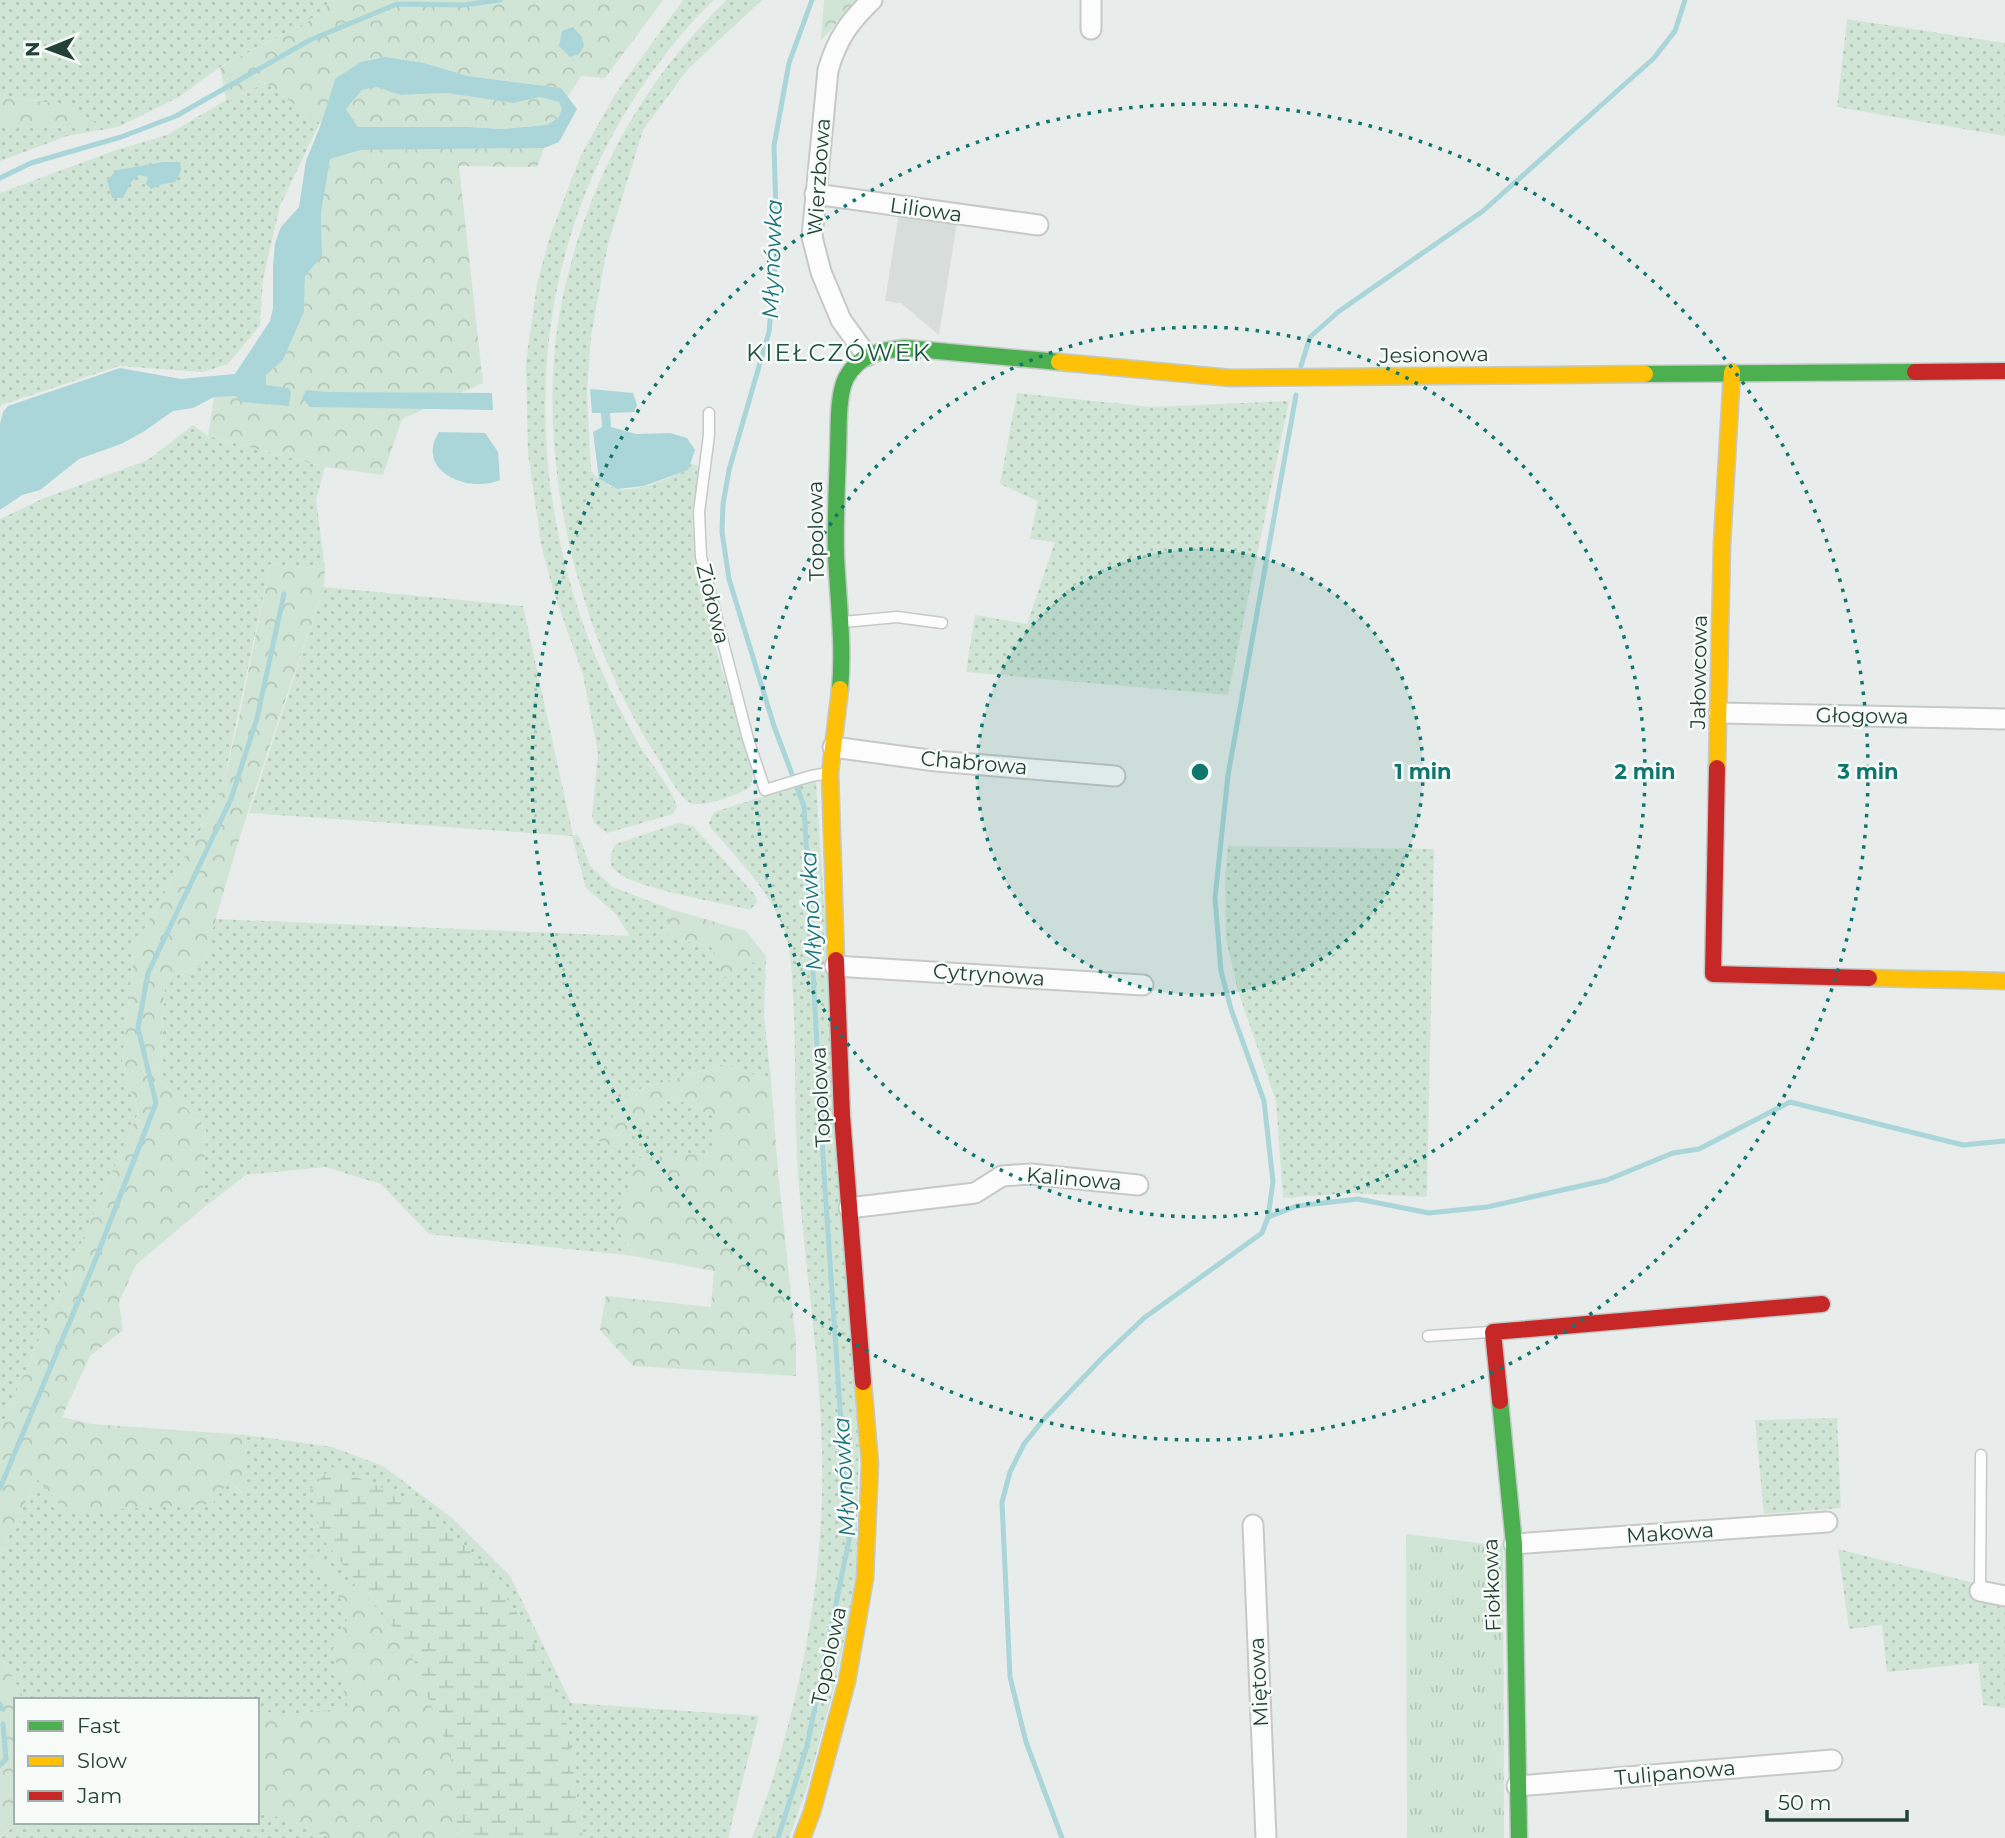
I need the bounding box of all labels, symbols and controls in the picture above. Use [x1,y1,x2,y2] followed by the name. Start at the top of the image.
[14,14,84,84] north arrow
[21,41,44,57] text: N
[802,117,835,237] street label: Wierzbowa
[888,192,964,227] street label: Liliowa
[756,199,788,319] water label: Młynówka
[746,338,932,367] district label: KIEŁCZÓWEK
[1378,341,1489,368] street label: Jesionowa
[802,481,829,581] street label: Topolowa
[691,561,735,647] street label: Ziołowa
[1685,614,1712,731] street label: Jałowcowa
[1815,702,1909,729] street label: Głogowa
[920,745,1029,780] street label: Chabrowa
[1394,759,1452,784] text: 1 min
[1614,759,1676,784] text: 2 min
[1836,759,1899,784] text: 3 min
[1188,760,1212,784] centre of rings
[794,850,828,972] water label: Młynówka
[932,958,1046,991] street label: Cytrynowa
[805,1046,836,1148] street label: Topolowa
[1025,1162,1123,1195] street label: Kalinowa
[827,1416,861,1538] water label: Młynówka
[1625,1517,1715,1548] street label: Makowa
[1477,1538,1506,1632] street label: Fiołkowa
[806,1604,851,1708] street label: Topolowa
[1244,1637,1273,1728] street label: Miętowa
[14,1698,259,1824] legend
[77,1713,121,1738] text: Fast
[77,1748,127,1773] text: Slow
[1613,1755,1736,1790] street label: Tulipanowa
[1767,1778,1907,1822] scale bar
[76,1783,122,1808] text: Jam
[1778,1790,1832,1815] text: 50 m

